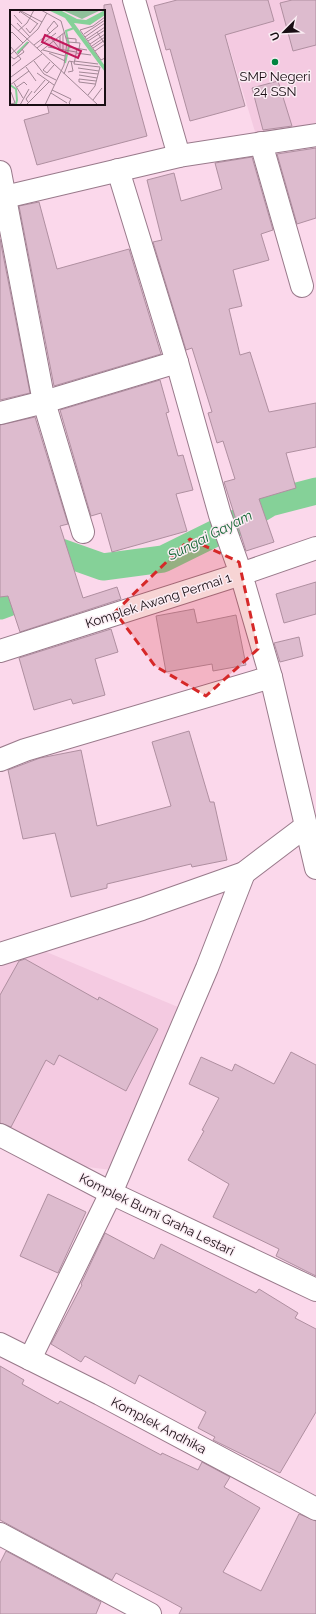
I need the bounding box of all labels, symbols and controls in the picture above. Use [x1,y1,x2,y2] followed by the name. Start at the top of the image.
[10,10,105,105] inset map
[264,12,304,52] north arrow
[268,29,283,42] text: U
[270,57,280,67] marker: SMP Negeri 24 SSN
[240,69,310,99] place label: SMP Negeri 24 SSN
[164,507,255,564] water label: Sungai Gayam
[83,570,233,631] street label: Komplek Awang Permai 1
[77,1170,237,1259] street label: Komplek Bumi Graha Lestari
[109,1394,209,1457] street label: Komplek Andhika

